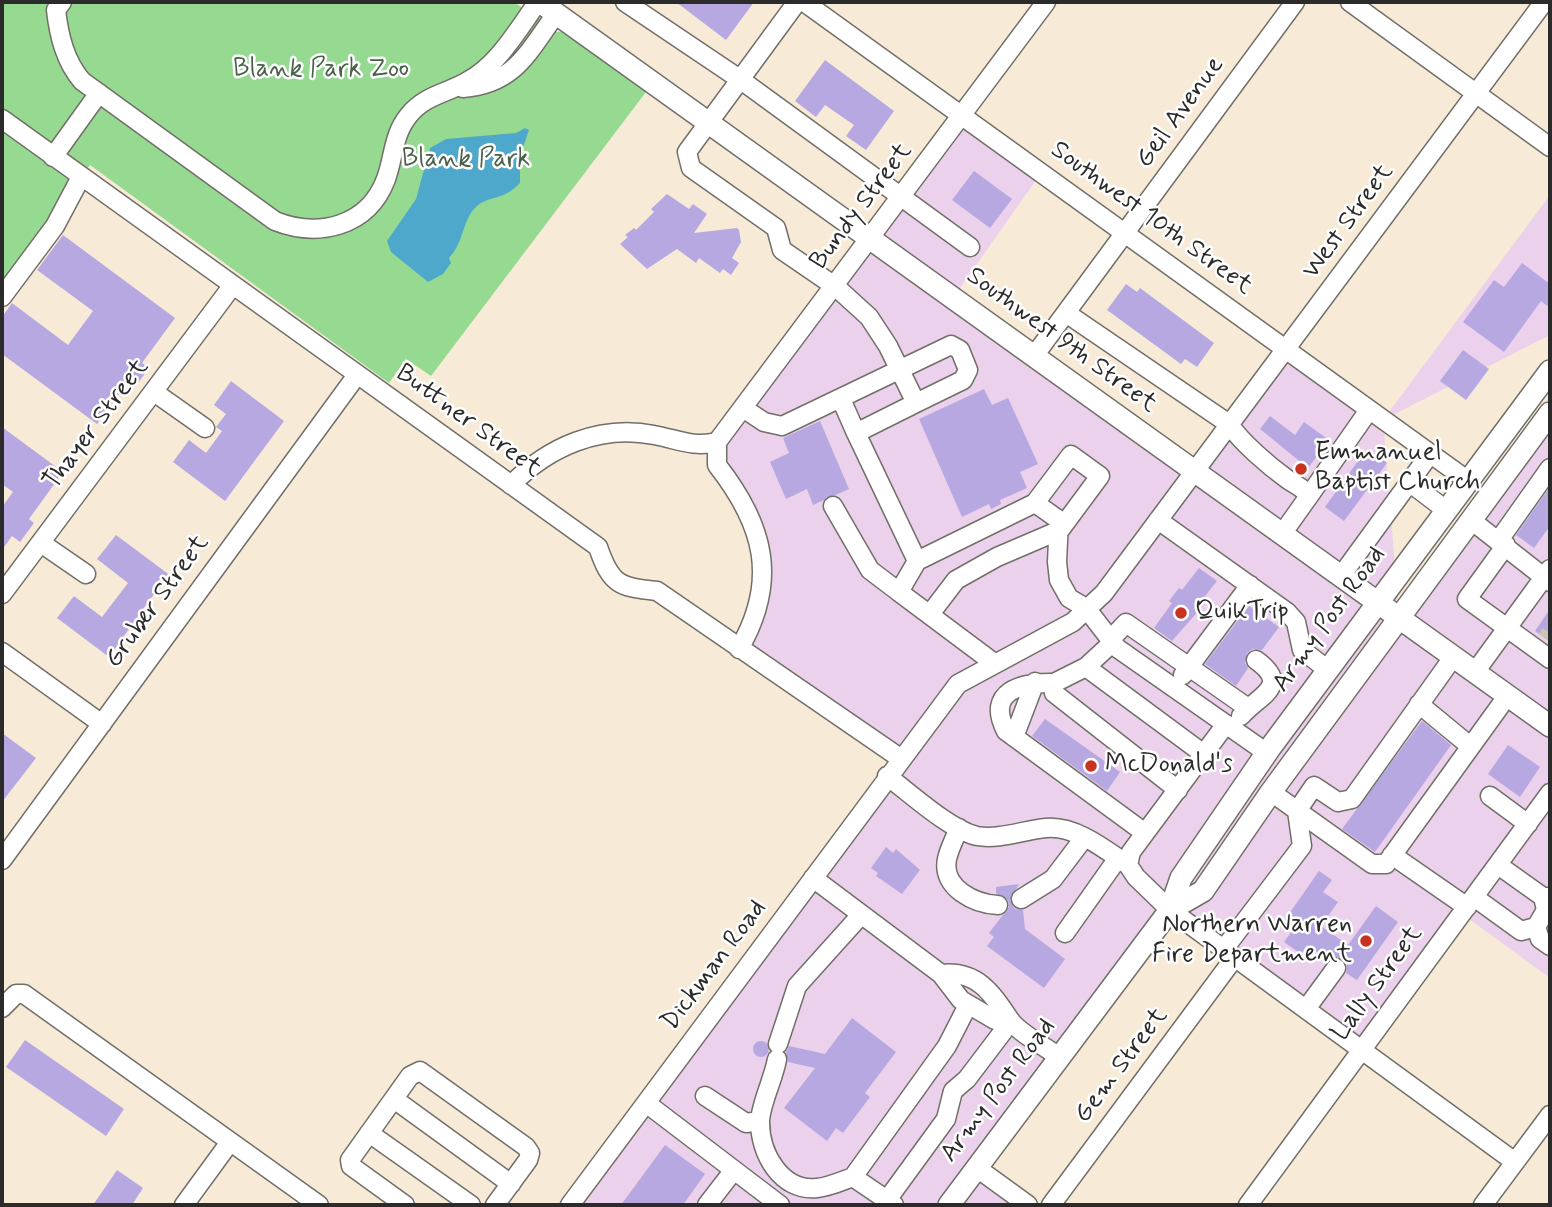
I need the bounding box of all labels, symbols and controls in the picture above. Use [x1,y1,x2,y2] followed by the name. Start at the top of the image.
[1130,51,1232,175] street label: Geil Avenue
[233,55,409,87] park label: Blank Park Zoo
[1044,135,1258,303] street label: Southwest 10th Street
[804,137,920,277] street label: Bundy Street
[402,145,530,177] park label: Blank Park
[1297,158,1401,286] street label: West Street
[959,261,1163,421] street label: Southwest 9th Street
[38,353,156,497] street label: Thayer Street
[389,359,547,485] street label: Buttner Street
[1315,438,1480,500] place label: Emmanuel Baptist Church
[1293,461,1309,477] marker: Emmanuel Baptist Church
[99,529,217,675] street label: Gruber Street
[1267,541,1393,699] street label: Army Post Road
[1195,597,1289,629] place label: QuikTrip
[1173,605,1189,621] marker: QuikTrip
[1105,750,1233,782] place label: McDonald's
[1083,758,1099,774] marker: McDonald's
[656,894,774,1038] street label: Dickman Road
[1152,910,1352,972] place label: Northern Warren Fire Department
[1326,920,1430,1048] street label: Lally Street
[1358,933,1374,949] marker: Northern Warren Fire Department
[1069,1002,1175,1130] street label: Gem Street
[935,1013,1063,1169] street label: Army Post Road

